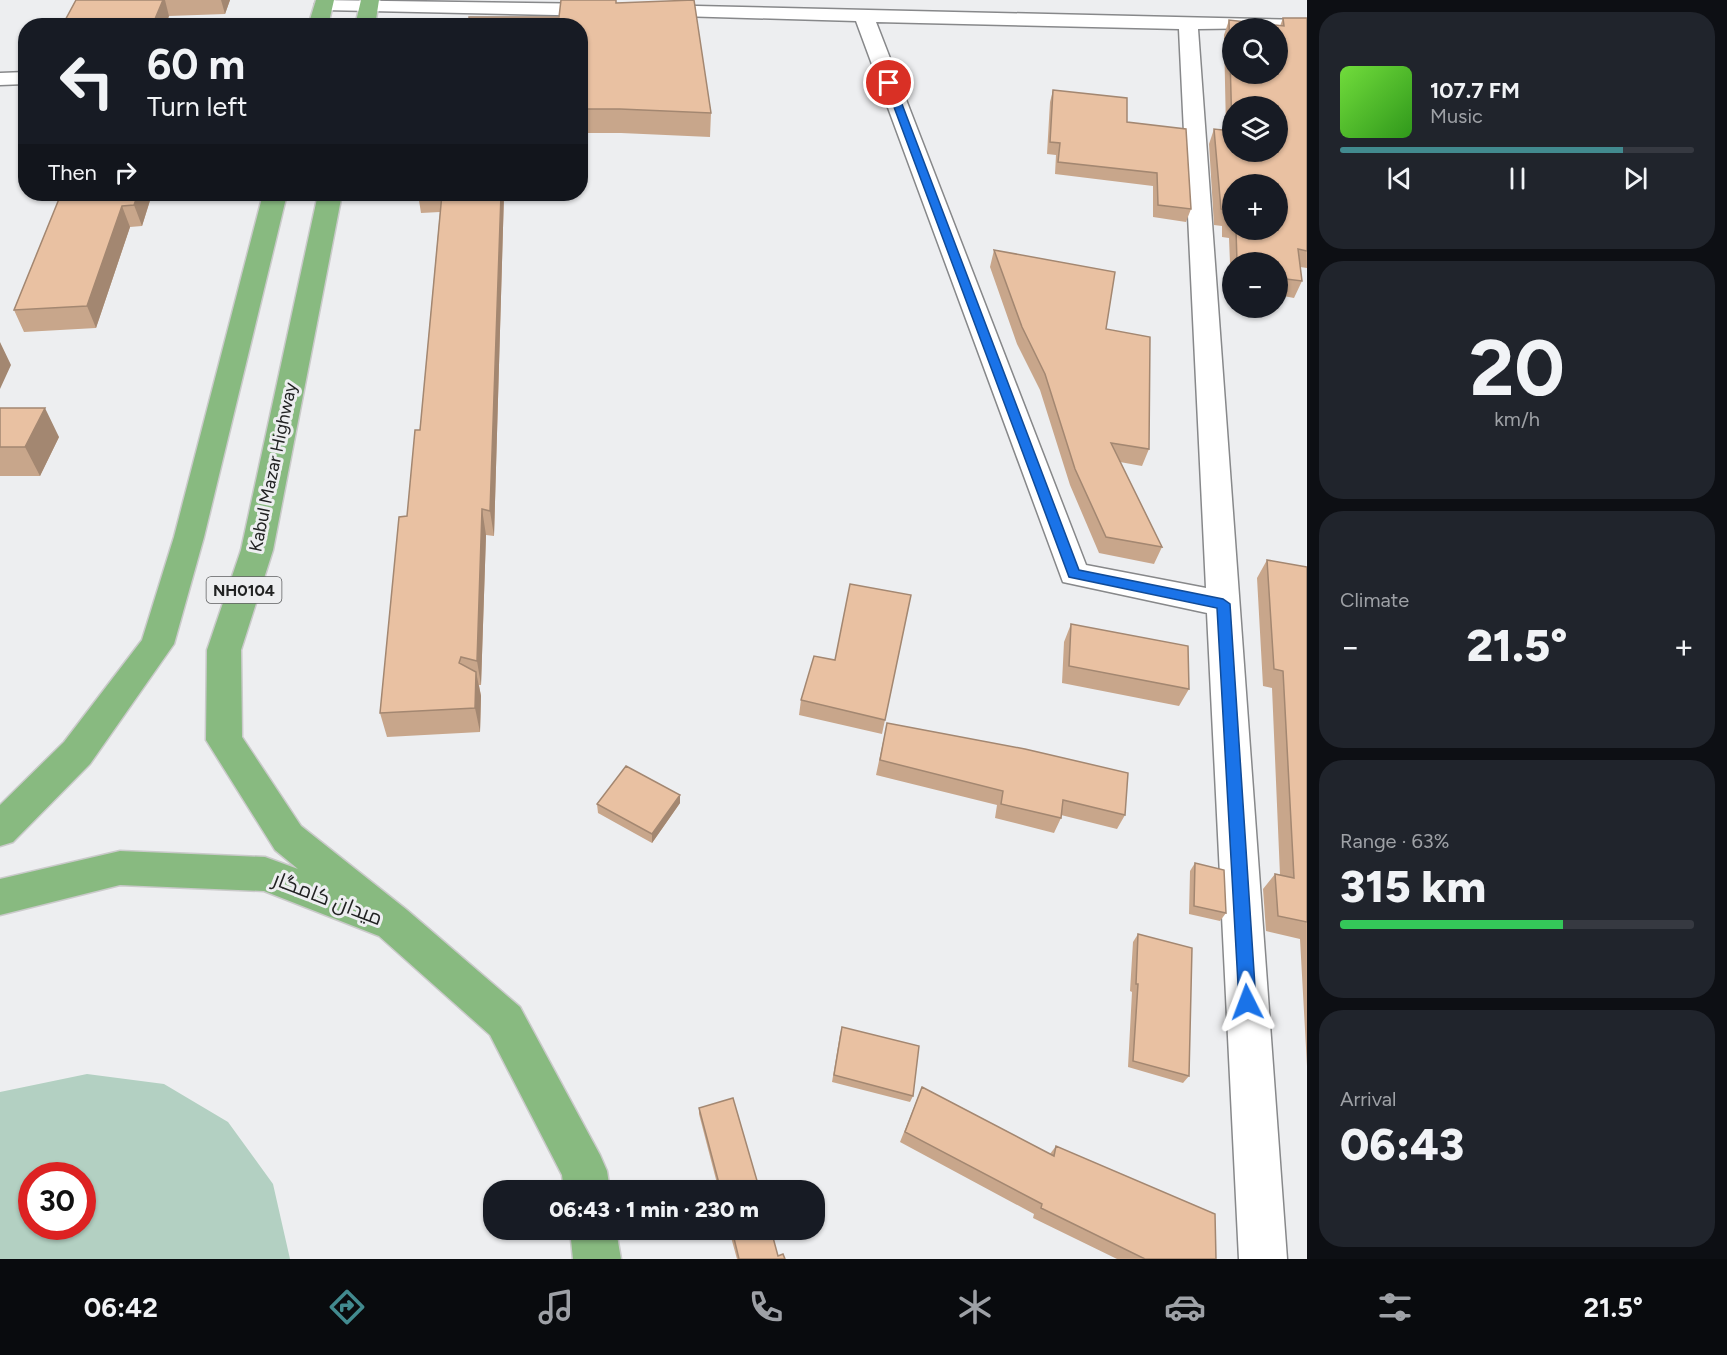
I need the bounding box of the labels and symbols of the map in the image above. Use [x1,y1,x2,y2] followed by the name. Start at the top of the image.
[863,57,914,108] pin
[244,380,302,554] street label: Kabul Mazar Highway
[206,577,282,603] road number: NH0104
[268,865,386,931] street label: میدان کامگار
[1215,970,1279,1034] position arrow
[18,1162,96,1240] speed limit sign: 30

